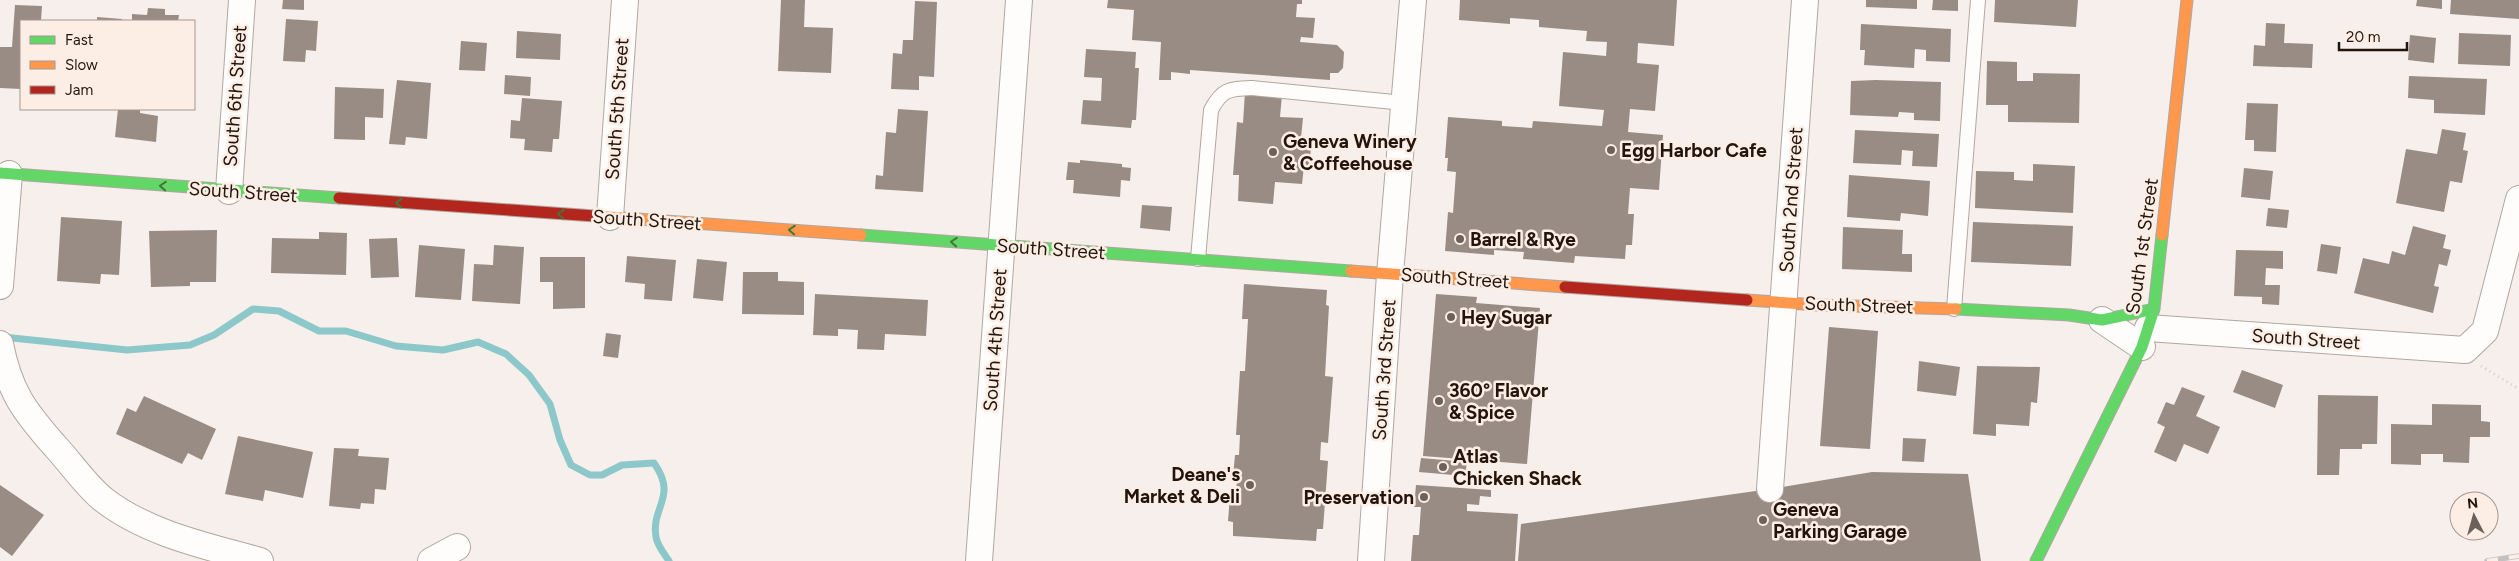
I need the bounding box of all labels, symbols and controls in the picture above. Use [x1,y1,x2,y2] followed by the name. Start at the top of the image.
[20,20,195,110] legend
[2339,20,2406,52] scale bar
[219,24,251,168] street label: South 6th Street
[2346,28,2380,46] text: 20 m
[65,31,94,49] text: Fast
[601,37,633,181] street label: South 5th Street
[65,56,98,74] text: Slow
[65,81,93,99] text: Jam
[1774,126,1808,274] street label: South 2nd Street
[1283,130,1417,175] place label: Geneva Winery & Coffeehouse
[1621,139,1767,162] place label: Egg Harbor Cafe
[1605,144,1617,156] marker: Egg Harbor Cafe
[1267,146,1279,158] marker: Geneva Winery & Coffeehouse
[2121,176,2163,316] street label: South 1st Street
[188,177,298,207] street label: South Street
[159,181,167,192] one-way arrow
[395,197,403,208] one-way arrow
[592,205,702,235] street label: South Street
[557,209,565,220] one-way arrow
[788,225,796,236] one-way arrow
[1470,228,1576,251] place label: Barrel & Rye
[1454,233,1466,245] marker: Barrel & Rye
[996,234,1106,264] street label: South Street
[950,237,958,248] one-way arrow
[1400,263,1510,293] street label: South Street
[979,268,1011,412] street label: South 4th Street
[1804,292,1914,318] street label: South Street
[1368,299,1400,441] street label: South 3rd Street
[1461,306,1552,329] place label: Hey Sugar
[1445,311,1457,323] marker: Hey Sugar
[2251,324,2361,354] street label: South Street
[1449,379,1548,424] place label: 360° Flavor & Spice
[1433,395,1445,407] marker: 360° Flavor & Spice
[1453,445,1582,490] place label: Atlas Chicken Shack
[1437,461,1449,473] marker: Atlas Chicken Shack
[1124,463,1240,508] place label: Deane's Market & Deli
[1244,479,1256,491] marker: Deane's Market & Deli
[1303,486,1414,509] place label: Preservation
[1418,491,1430,503] marker: Preservation
[2449,491,2499,541] north arrow
[2466,495,2479,513] text: N
[1773,498,1908,543] place label: Geneva Parking Garage
[1757,514,1769,526] marker: Geneva Parking Garage

